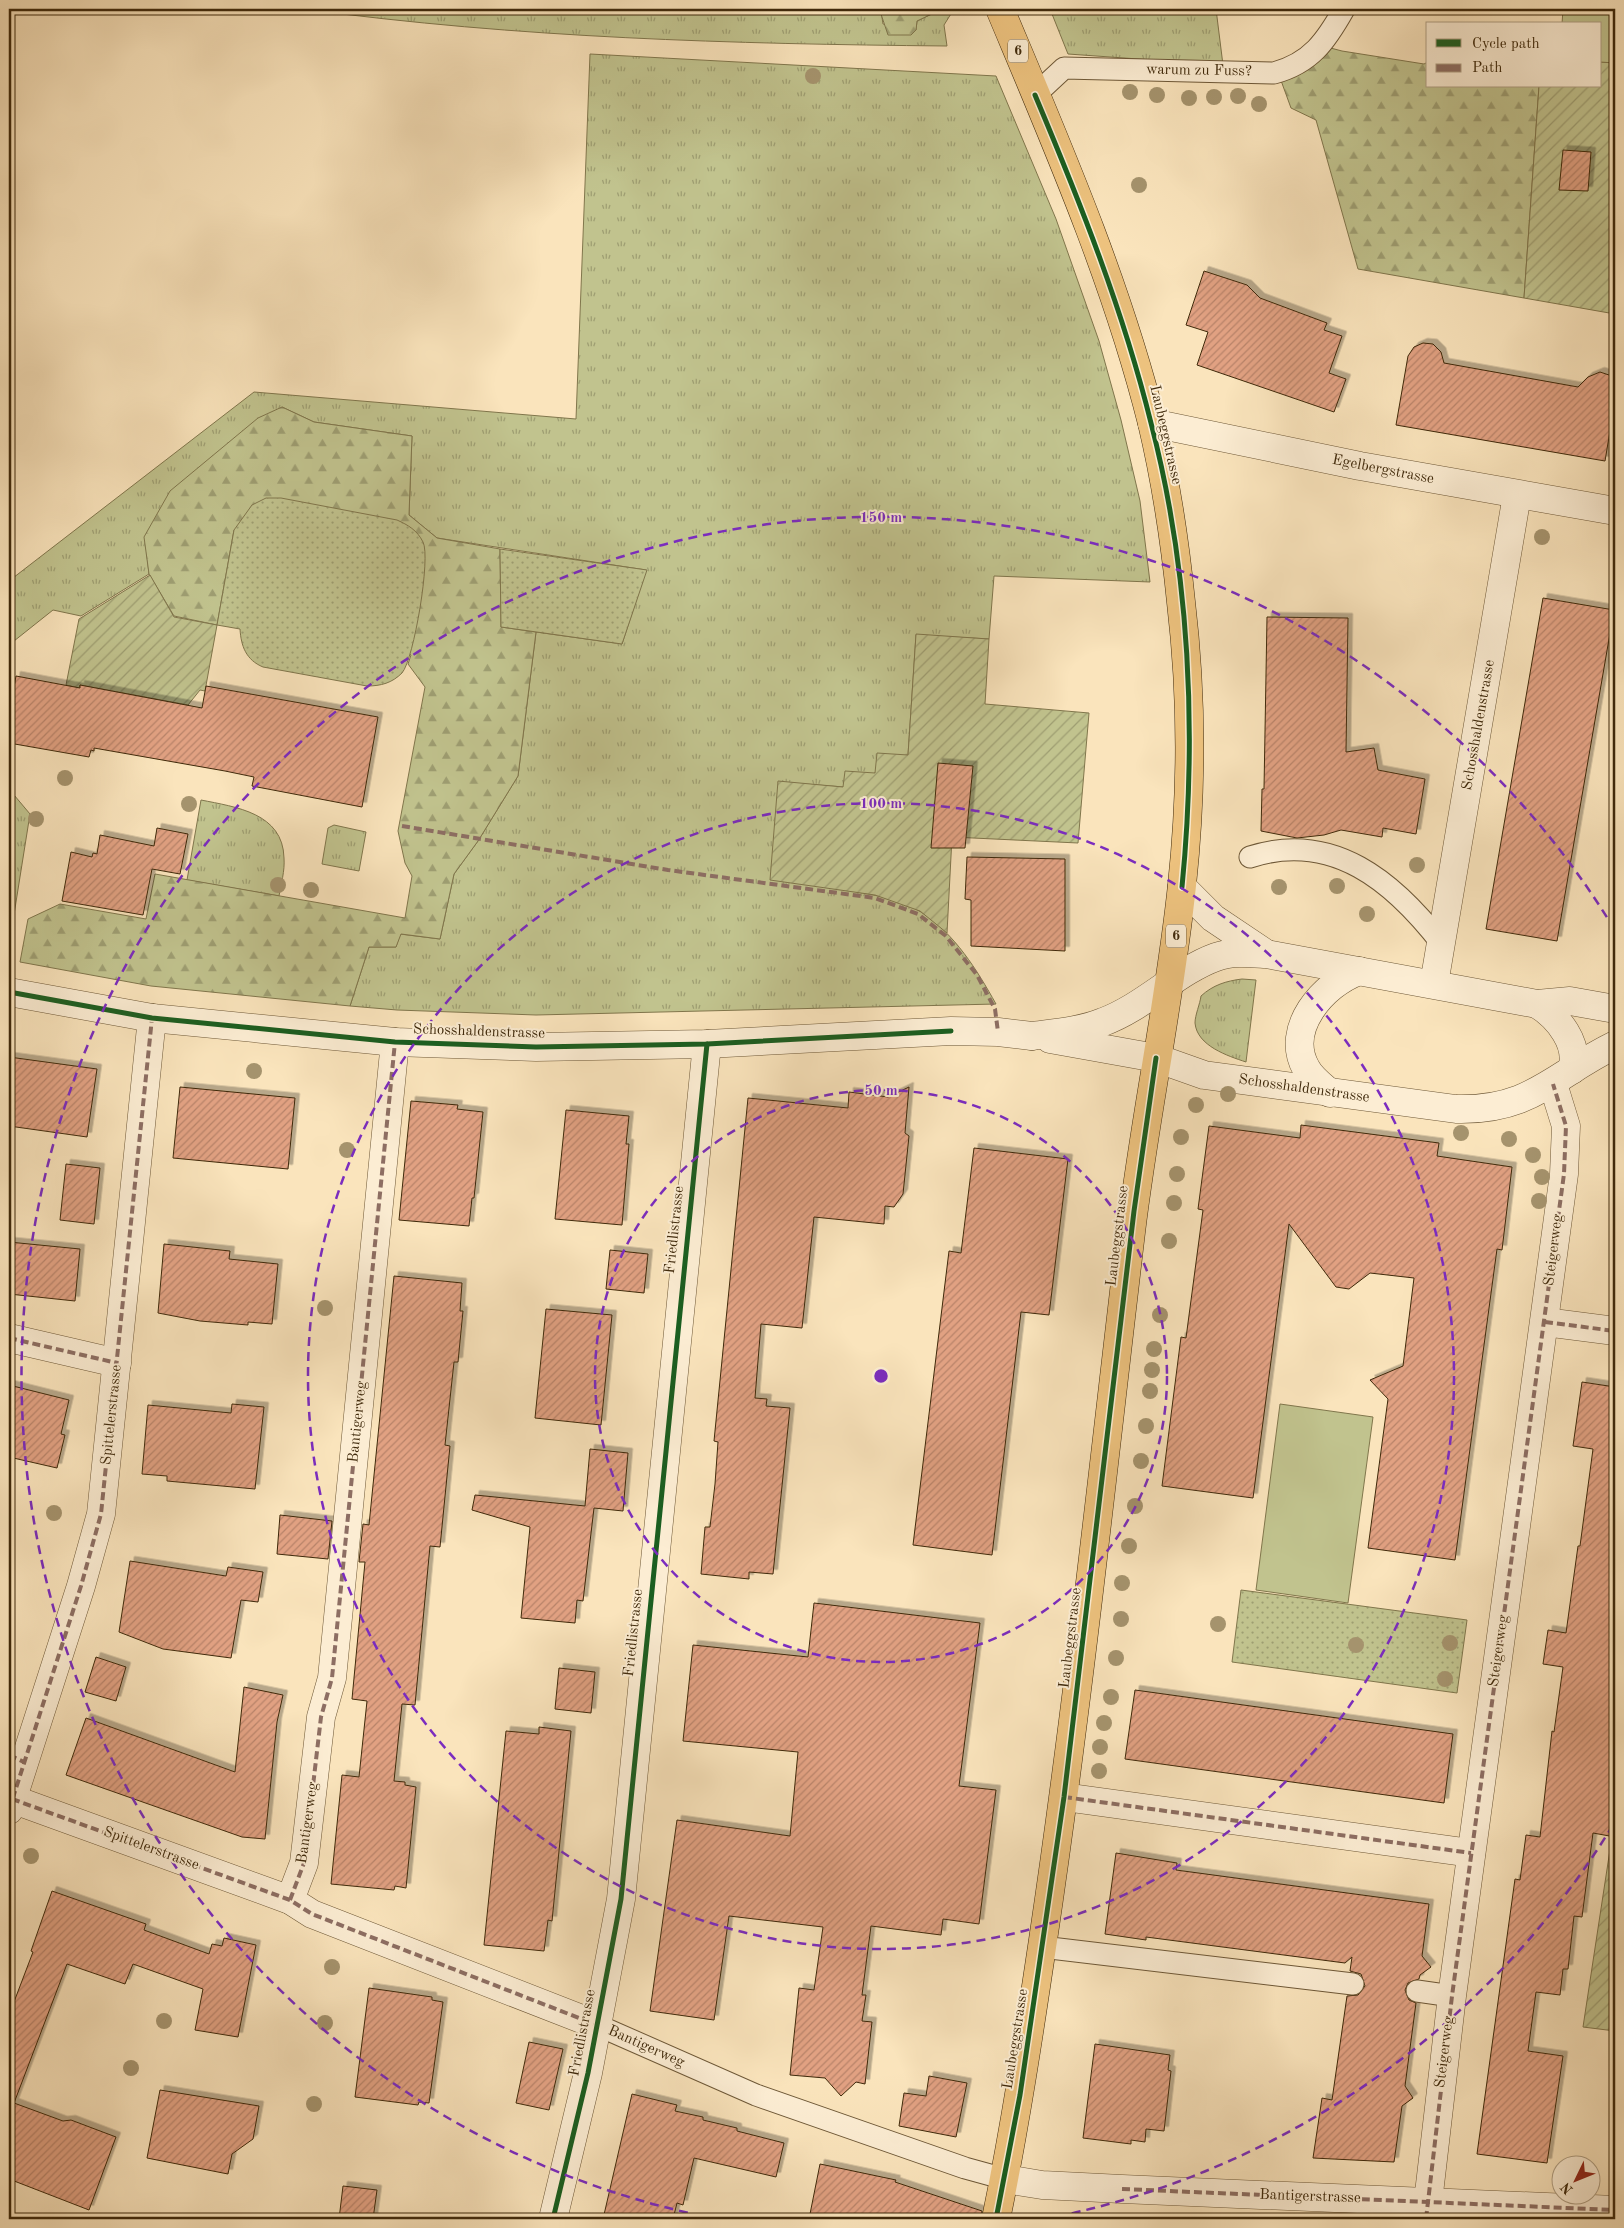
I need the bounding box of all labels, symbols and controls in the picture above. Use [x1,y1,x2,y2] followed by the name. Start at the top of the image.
[1426,22,1602,88] legend
[1472,37,1540,52] text: Cycle path
[1008,40,1028,62] road number: 6
[1472,61,1502,76] text: Path
[1146,63,1252,79] street label: warum zu Fuss?
[1146,384,1184,486] street label: Laubeggstrasse
[1331,453,1435,487] street label: Egelbergstrasse
[860,511,902,526] text: 150 m
[1460,659,1498,791] street label: Schosshaldenstrasse
[860,797,902,812] text: 100 m
[1166,924,1186,948] road number: 6
[413,1022,545,1042] street label: Schosshaldenstrasse
[1238,1072,1371,1106] street label: Schosshaldenstrasse
[864,1084,898,1099] text: 50 m
[663,1185,687,1275] street label: Friedlistrasse
[1104,1185,1132,1287] street label: Laubeggstrasse
[1542,1213,1566,1287] street label: Steigerweg
[99,1364,125,1466] street label: Spittelerstrasse
[872,1367,890,1385] centre of rings
[346,1380,370,1464] street label: Bantigerweg
[1057,1587,1085,1689] street label: Laubeggstrasse
[622,1588,646,1678] street label: Friedlistrasse
[1487,1614,1511,1688] street label: Steigerweg
[295,1781,321,1865] street label: Bantigerweg
[101,1825,201,1873] street label: Spittelerstrasse
[567,1988,599,2078] street label: Friedlistrasse
[1001,1988,1031,2090] street label: Laubeggstrasse
[1433,2015,1457,2089] street label: Steigerweg
[605,2023,687,2071] street label: Bantigerweg
[1552,2156,1602,2206] north arrow
[1558,2179,1576,2197] text: N
[1259,2188,1361,2206] street label: Bantigerstrasse

